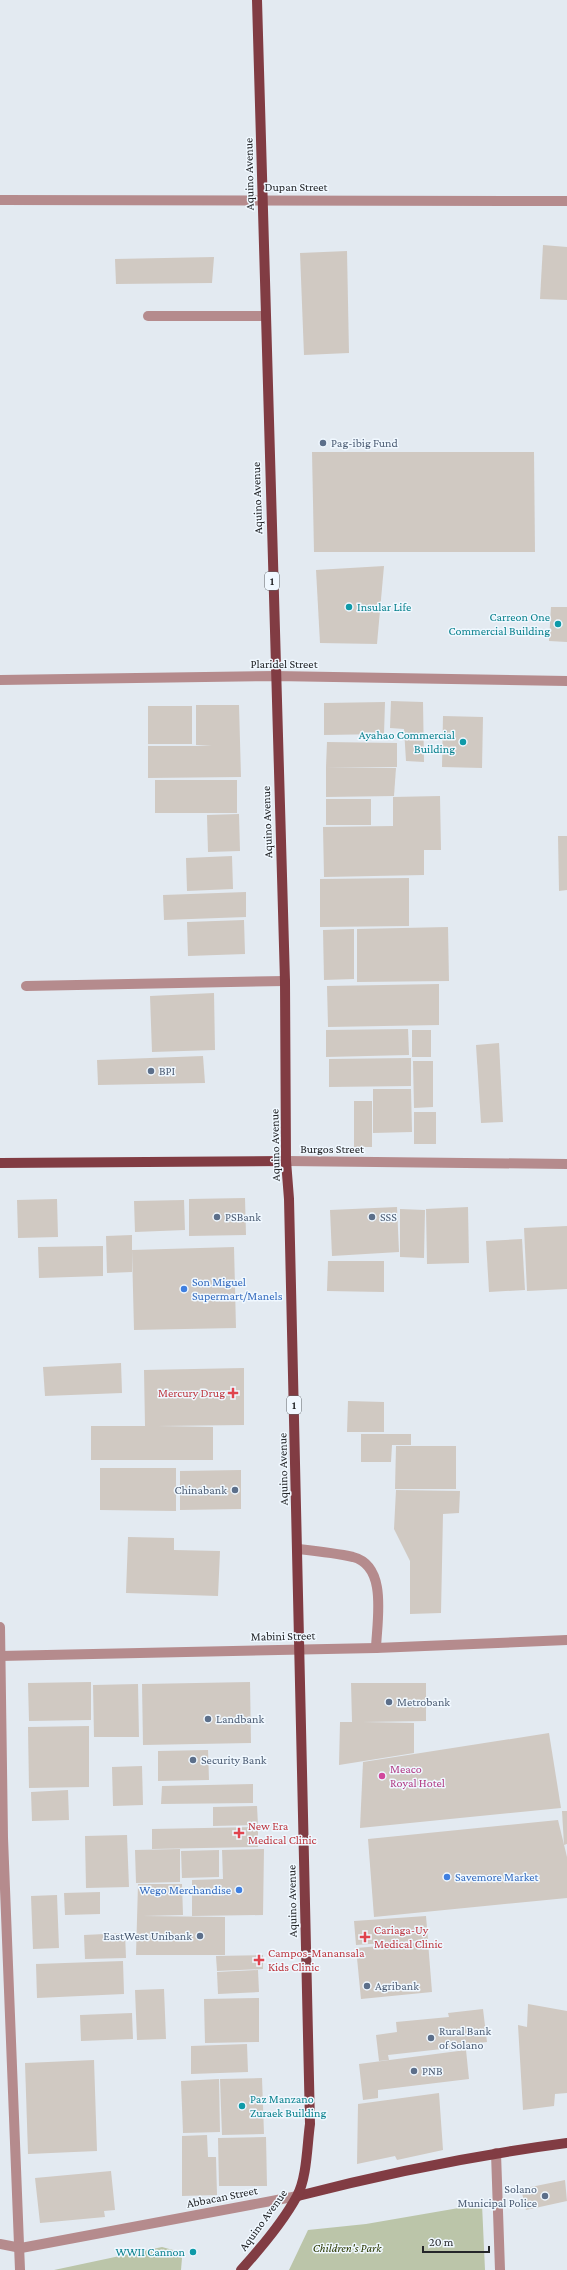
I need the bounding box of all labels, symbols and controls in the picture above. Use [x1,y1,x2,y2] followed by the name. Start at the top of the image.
[241,138,257,210] street label: Aquino Avenue
[264,180,329,194] street label: Dupan Street
[331,436,399,450] place label: Pag-ibig Fund
[318,438,328,448] marker: Pag-ibig Fund
[249,462,265,534] street label: Aquino Avenue
[265,572,279,590] road number: 1
[357,600,411,614] place label: Insular Life
[344,602,354,612] marker: Insular Life
[448,610,550,638] place label: Carreon One Commercial Building
[553,619,563,629] marker: Carreon One Commercial Building
[250,657,319,671] street label: Plaridel Street
[359,728,455,756] place label: Ayahao Commercial Building
[458,737,468,747] marker: Ayahao Commercial Building
[259,786,275,858] street label: Aquino Avenue
[159,1064,176,1078] place label: BPI
[146,1066,156,1076] marker: BPI
[267,1109,283,1181] street label: Aquino Avenue
[300,1142,365,1156] street label: Burgos Street
[225,1210,261,1224] place label: PSBank
[380,1210,397,1224] place label: SSS
[212,1212,222,1222] marker: PSBank
[367,1212,377,1222] marker: SSS
[192,1275,283,1303] place label: Son Miguel Supermart/Manels
[179,1284,189,1294] marker: Son Miguel Supermart/Manels
[158,1386,225,1400] place label: Mercury Drug
[228,1388,238,1398] marker: Mercury Drug
[287,1396,301,1414] road number: 1
[275,1433,291,1505] street label: Aquino Avenue
[174,1483,227,1497] place label: Chinabank
[230,1485,240,1495] marker: Chinabank
[250,1628,317,1644] street label: Mabini Street
[397,1695,450,1709] place label: Metrobank
[384,1697,394,1707] marker: Metrobank
[216,1712,264,1726] place label: Landbank
[203,1714,213,1724] marker: Landbank
[201,1753,267,1767] place label: Security Bank
[188,1755,198,1765] marker: Security Bank
[390,1762,445,1790] place label: Meaco Royal Hotel
[377,1771,387,1781] marker: Meaco Royal Hotel
[248,1819,317,1847] place label: New Era Medical Clinic
[233,1827,245,1839] marker: New Era Medical Clinic
[284,1865,300,1937] street label: Aquino Avenue
[455,1870,540,1884] place label: Savemore Market
[442,1872,452,1882] marker: Savemore Market
[139,1883,231,1897] place label: Wego Merchandise
[234,1885,244,1895] marker: Wego Merchandise
[374,1923,443,1951] place label: Cariaga-Uy Medical Clinic
[103,1929,192,1943] place label: EastWest Unibank
[195,1931,205,1941] marker: EastWest Unibank
[359,1931,371,1943] marker: Cariaga-Uy Medical Clinic
[268,1946,365,1974] place label: Campos-Manansala Kids Clinic
[253,1954,265,1966] marker: Campos-Manansala Kids Clinic
[375,1979,419,1993] place label: Agribank
[362,1981,372,1991] marker: Agribank
[439,2024,491,2052] place label: Rural Bank of Solano
[426,2033,436,2043] marker: Rural Bank of Solano
[422,2064,443,2078] place label: PNB
[409,2066,419,2076] marker: PNB
[250,2092,326,2120] place label: Paz Manzano Zuraek Building
[237,2101,247,2111] marker: Paz Manzano Zuraek Building
[457,2182,537,2210] place label: Solano Municipal Police
[185,2183,260,2211] street label: Abbacan Street
[236,2187,290,2253] street label: Aquino Avenue
[540,2191,550,2201] marker: Solano Municipal Police
[423,2228,489,2254] scale bar
[429,2235,454,2249] text: 20 m
[313,2241,382,2255] park label: Children's Park
[116,2245,186,2259] place label: WWII Cannon
[188,2247,198,2257] marker: WWII Cannon

